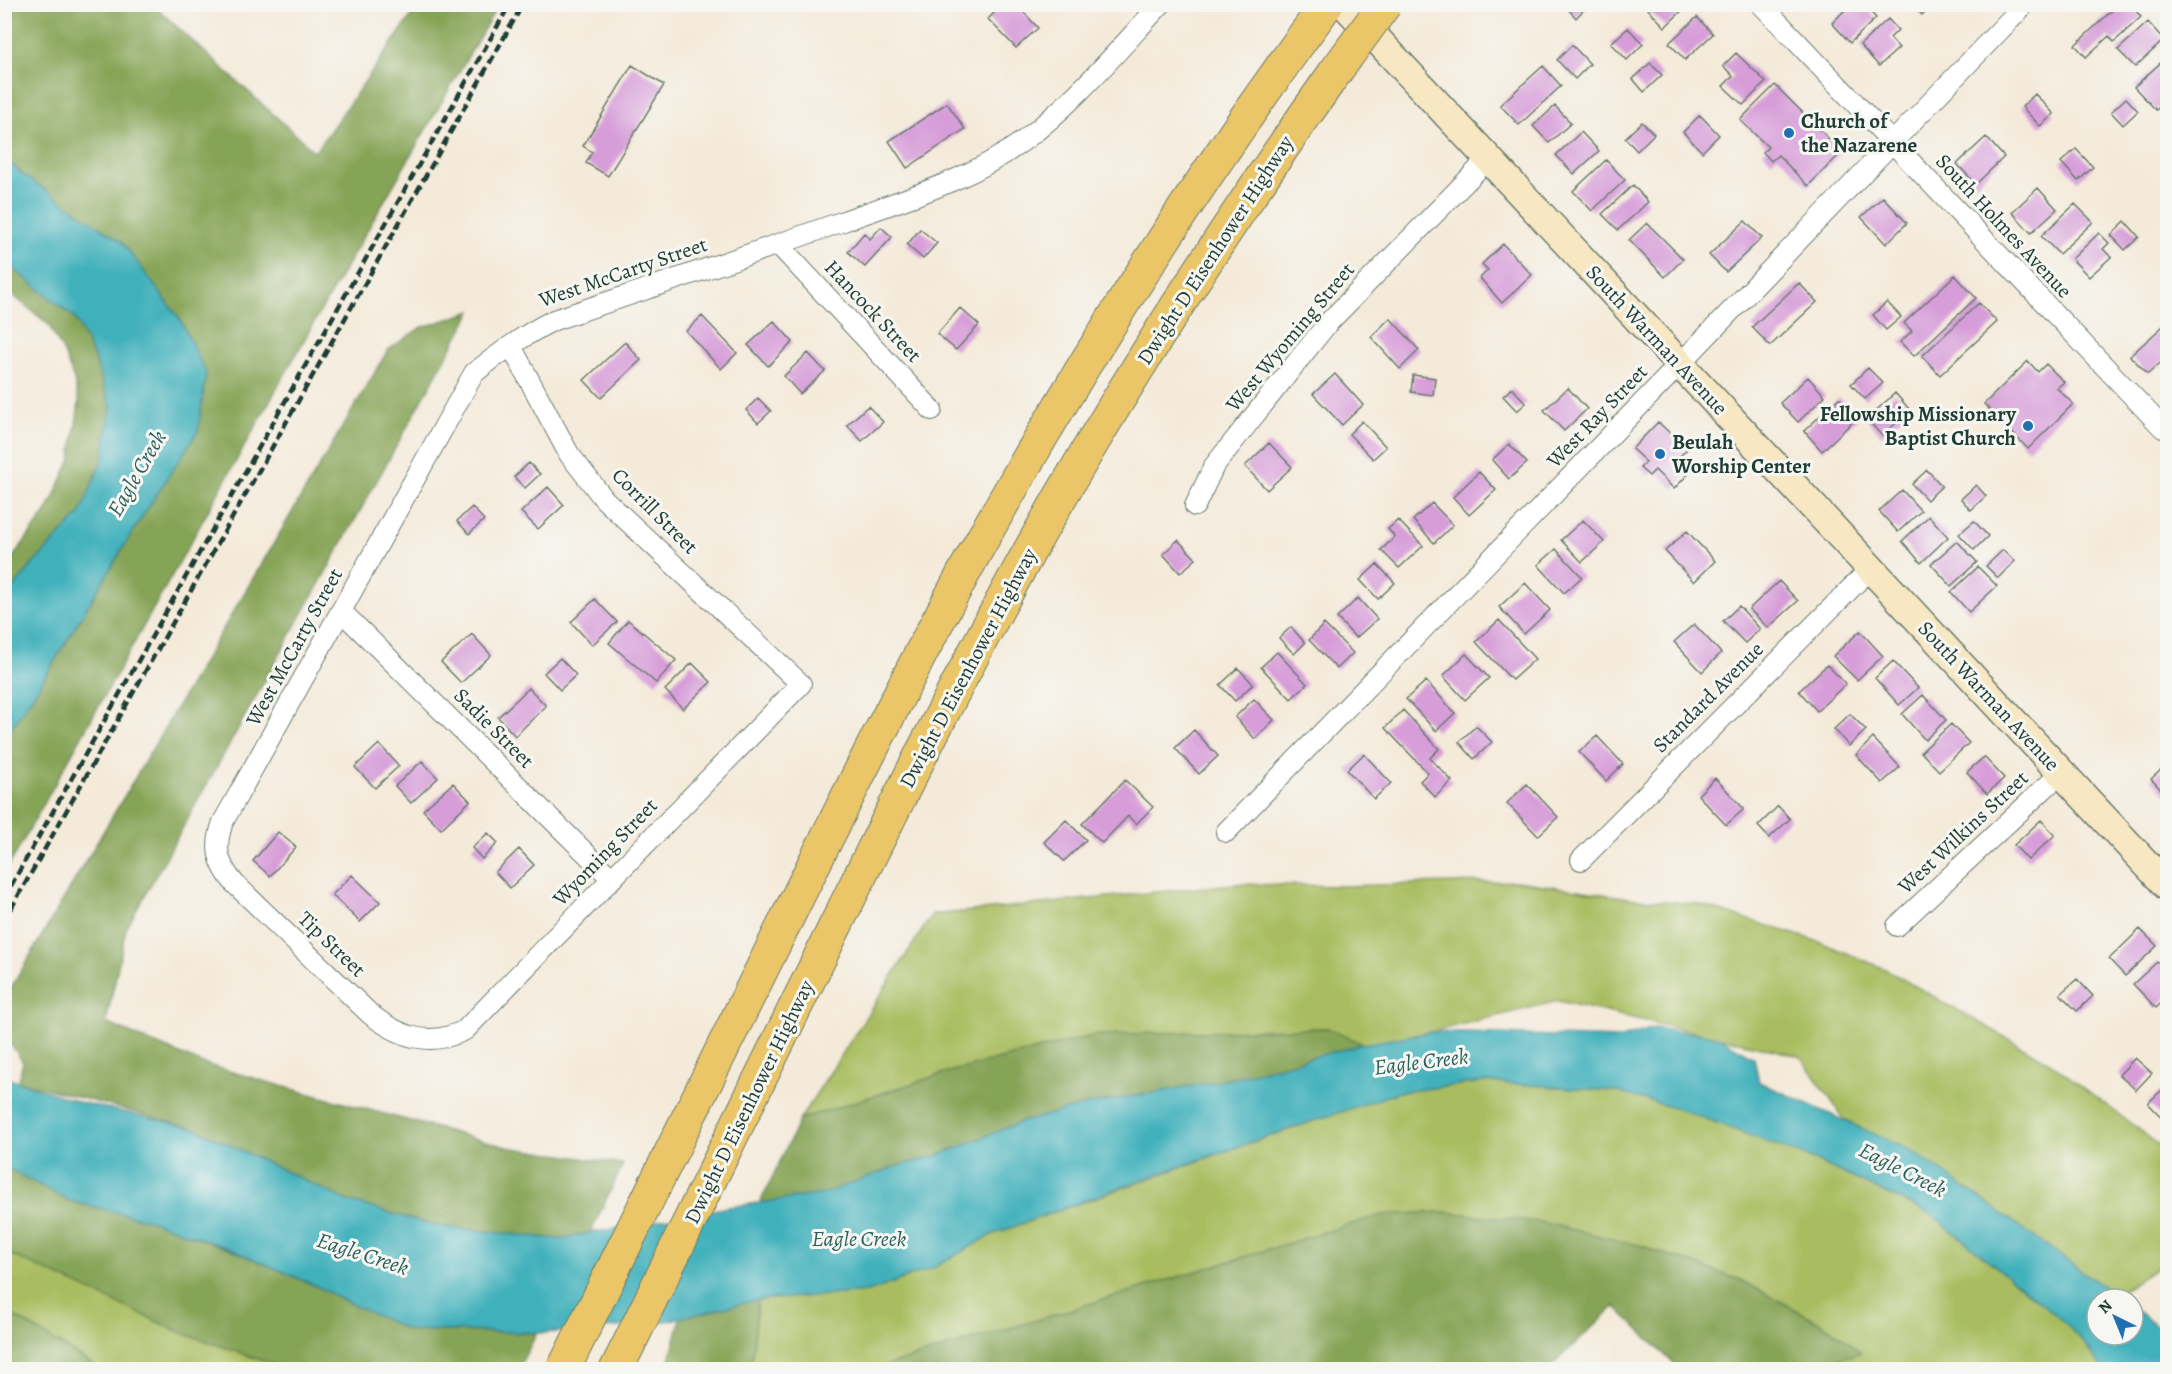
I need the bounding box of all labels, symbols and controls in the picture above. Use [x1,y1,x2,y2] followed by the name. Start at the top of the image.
[1801,107,1918,159] place label: Church of the Nazarene
[1782,126,1796,140] marker: Church of the Nazarene
[1130,129,1300,370] street label: Dwight D Eisenhower Highway
[1930,148,2078,304] street label: South Holmes Avenue
[534,230,711,314] street label: West McCarty Street
[818,254,928,368] street label: Hancock Street
[1219,256,1361,418] street label: West Wyoming Street
[1580,259,1734,421] street label: South Warman Avenue
[1540,358,1654,475] street label: West Ray Street
[1820,400,2017,452] place label: Fellowship Missionary Baptist Church
[2021,419,2035,433] marker: Fellowship Missionary Baptist Church
[100,425,174,522] water label: Eagle Creek
[1671,428,1811,480] place label: Beulah Worship Center
[1653,447,1667,461] marker: Beulah Worship Center
[606,462,704,560] street label: Corrill Street
[893,543,1044,793] street label: Dwight D Eisenhower Highway
[239,563,349,732] street label: West McCarty Street
[1912,615,2066,777] street label: South Warman Avenue
[1646,635,1770,759] street label: Standard Avenue
[448,682,540,774] street label: Sadie Street
[1891,764,2034,900] street label: West Wilkins Street
[546,792,664,913] street label: Wyoming Street
[292,905,372,983] street label: Tip Street
[678,975,821,1229] street label: Dwight D Eisenhower Highway
[1372,1041,1470,1083] water label: Eagle Creek
[1854,1135,1952,1205] water label: Eagle Creek
[812,1224,907,1254] water label: Eagle Creek
[313,1225,413,1283] water label: Eagle Creek
[2085,1287,2145,1347] north arrow
[2094,1295,2117,1319] text: N

